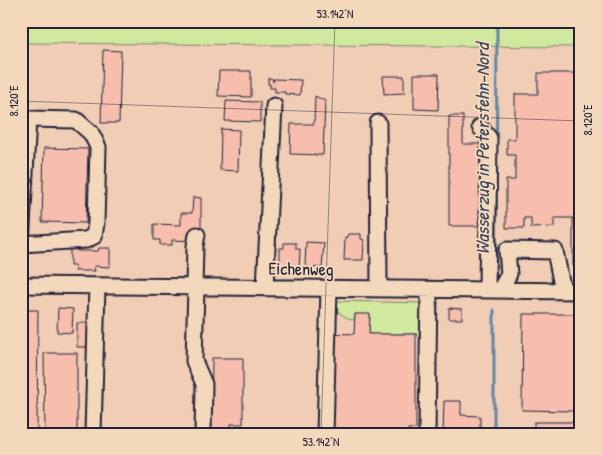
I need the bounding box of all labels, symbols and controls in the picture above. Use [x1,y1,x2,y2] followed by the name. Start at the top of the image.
[317,5,353,22] text: 53.142°N
[469,41,495,254] water label: Wasserzug in Petersfehn-Nord
[5,85,22,117] text: 8.120°E
[579,104,596,136] text: 8.120°E
[268,255,334,282] street label: Eichenweg
[303,433,339,450] text: 53.142°N

